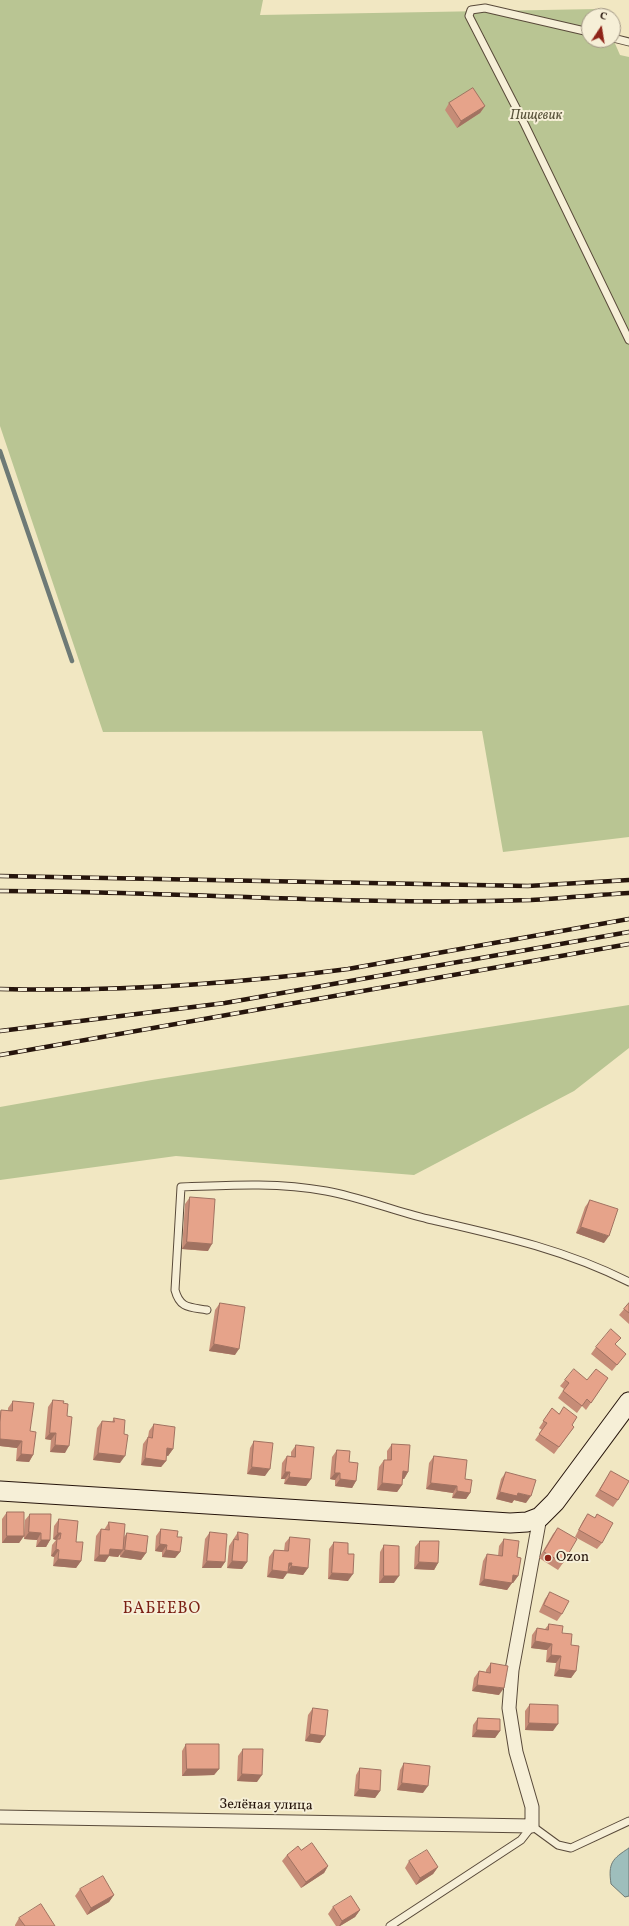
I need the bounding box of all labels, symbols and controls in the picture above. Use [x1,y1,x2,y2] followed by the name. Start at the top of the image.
[581,8,621,48] north arrow
[598,9,608,25] text: С
[510,108,562,124] park label: Пищевик
[556,1550,589,1566] place label: Ozon
[543,1553,553,1563] marker: Ozon
[123,1600,201,1620] district label: БАБЕЕВО
[219,1797,313,1815] street label: Зелёная улица

